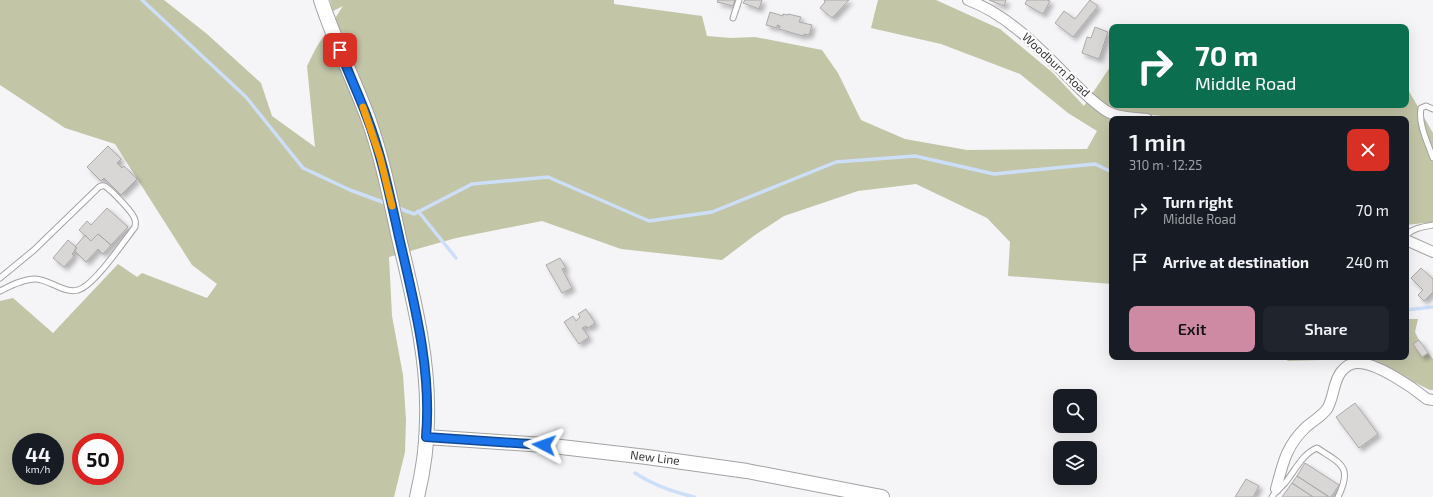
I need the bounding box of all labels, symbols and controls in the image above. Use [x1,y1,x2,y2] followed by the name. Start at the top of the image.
[1020,29,1093,99] street label: Woodburn Road
[323,33,357,67] pin
[1195,38,1258,72] text: 70 m
[329,39,351,61] icon: arrive
[1129,40,1181,92] icon: right
[1195,72,1296,94] text: Middle Road
[1129,127,1186,156] text: 1 min
[1347,129,1389,171] button: close
[1129,157,1202,173] text: 310 m · 12:25
[1163,193,1233,211] text: Turn right
[1129,199,1151,221] icon: right
[1356,201,1389,219] text: 70 m
[1163,211,1236,227] text: Middle Road
[1129,251,1151,273] icon: arrive
[1163,253,1309,271] text: Arrive at destination
[1346,253,1389,271] text: 240 m
[1129,306,1255,352] button: Exit
[1263,306,1389,352] button: Share
[1053,389,1097,485] map controls
[1053,389,1097,433] button: search
[523,424,565,466] position arrow
[72,433,124,485] speed limit sign: 50
[1053,441,1097,485] button: layers
[25,442,51,466] text: 44
[630,447,681,467] street label: New Line
[26,463,50,475] text: km/h

